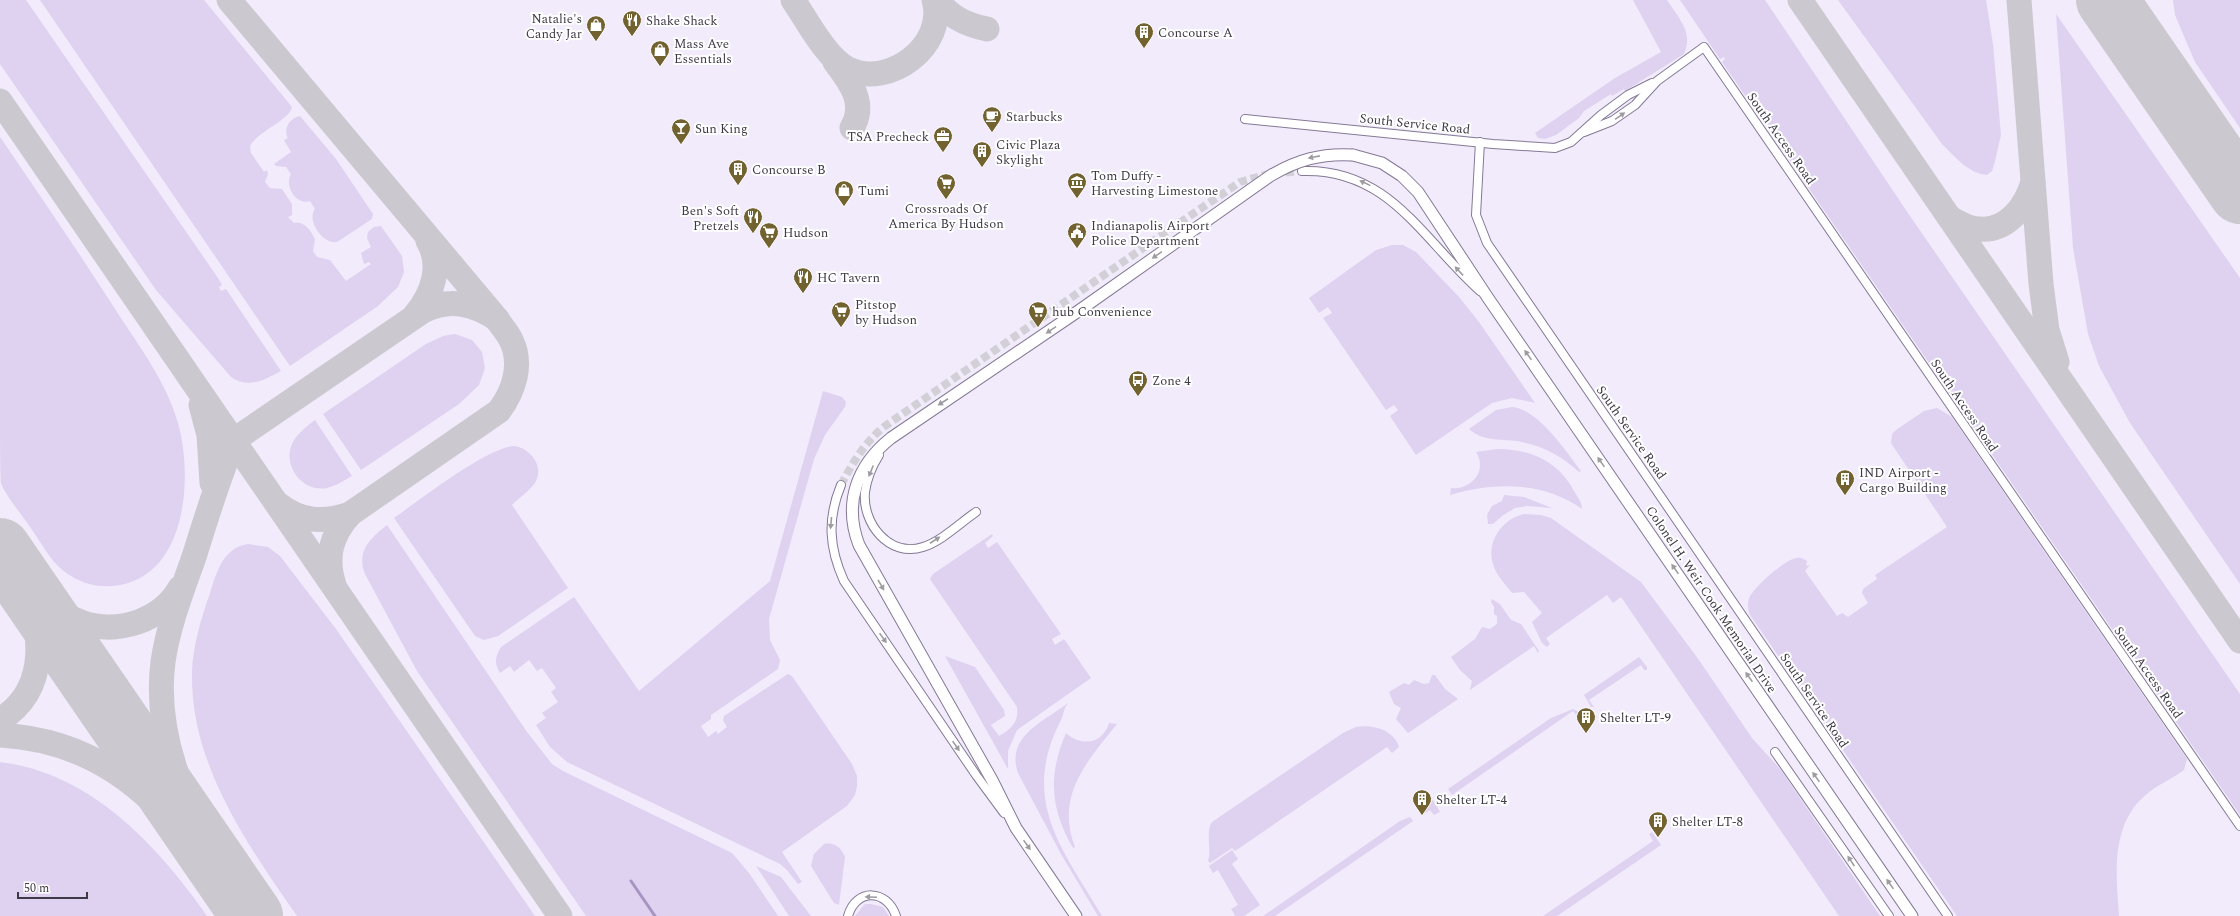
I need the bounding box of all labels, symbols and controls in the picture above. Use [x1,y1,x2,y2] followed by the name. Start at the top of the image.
[526,9,582,44] place label: Natalie's Candy Jar
[621,9,643,37] restaurant icon: Shake Shack
[646,11,717,31] place label: Shake Shack
[585,14,607,42] shop icon: Natalie's Candy Jar
[1133,21,1155,49] building icon: Concourse A
[1158,23,1233,43] place label: Concourse A
[674,34,732,69] place label: Mass Ave Essentials
[649,39,671,67] shop icon: Mass Ave Essentials
[1742,88,1821,189] street label: South Access Road
[981,105,1003,133] cafe icon: Starbucks
[1006,107,1063,127] place label: Starbucks
[1359,108,1471,140] street label: South Service Road
[1615,112,1625,120] one-way arrow
[670,117,692,145] bar icon: Sun King
[695,119,748,139] place label: Sun King
[932,125,954,153] office icon: TSA Precheck
[847,127,929,147] place label: TSA Precheck
[996,135,1061,170] place label: Civic Plaza Skylight
[971,140,993,168] building icon: Civic Plaza Skylight
[1308,154,1320,160] one-way arrow
[727,158,749,186] building icon: Concourse B
[752,160,825,180] place label: Concourse B
[1091,166,1218,201] place label: Tom Duffy - Harvesting Limestone
[1066,171,1088,199] museum icon: Tom Duffy - Harvesting Limestone
[935,172,957,200] supermarket icon: Crossroads Of America By Hudson
[833,179,855,207] shop icon: Tumi
[1359,180,1371,186] one-way arrow
[858,181,889,201] place label: Tumi
[888,199,1004,234] place label: Crossroads Of America By Hudson
[681,201,739,236] place label: Ben's Soft Pretzels
[742,206,764,234] restaurant icon: Ben's Soft Pretzels
[1091,216,1210,251] place label: Indianapolis Airport Police Department
[758,221,780,249] supermarket icon: Hudson
[1066,221,1088,249] public building icon: Indianapolis Airport Police Department
[783,223,829,243] place label: Hudson
[1152,251,1162,259] one-way arrow
[792,266,814,294] restaurant icon: HC Tavern
[1455,266,1464,276] one-way arrow
[817,268,881,288] place label: HC Tavern
[855,295,917,330] place label: Pitstop by Hudson
[830,300,852,328] supermarket icon: Pitstop by Hudson
[1027,300,1049,328] supermarket icon: hub Convenience
[1052,302,1152,322] place label: hub Convenience
[1045,326,1056,334] one-way arrow
[1524,350,1532,361] one-way arrow
[1925,355,2003,456] street label: South Access Road
[1127,369,1149,397] bus stop icon: Zone 4
[1152,371,1191,391] place label: Zone 4
[1591,381,1671,484] street label: South Service Road
[937,399,949,406] one-way arrow
[1597,457,1605,468] one-way arrow
[1859,463,1947,498] place label: IND Airport - Cargo Building
[868,465,874,477] one-way arrow
[1834,468,1856,496] building icon: IND Airport - Cargo Building
[1641,502,1782,697] street label: Colonel H. Weir Cook Memorial Drive
[828,517,835,529] one-way arrow
[930,536,941,544] one-way arrow
[1671,564,1679,575] one-way arrow
[878,579,885,591] one-way arrow
[2109,622,2188,723] street label: South Access Road
[879,633,887,644] one-way arrow
[1775,649,1853,752] street label: South Service Road
[1745,671,1753,682] one-way arrow
[1575,706,1597,734] building icon: Shelter LT-9
[1600,708,1672,728] place label: Shelter LT-9
[952,741,960,751] one-way arrow
[1812,772,1820,782] one-way arrow
[1411,788,1433,816] building icon: Shelter LT-4
[1436,790,1508,810] place label: Shelter LT-4
[1647,810,1669,838] building icon: Shelter LT-8
[1672,812,1743,832] place label: Shelter LT-8
[1023,839,1031,850] one-way arrow
[1847,856,1855,866] one-way arrow
[18,874,87,900] scale bar
[24,879,49,898] text: 50 m
[1886,879,1894,889] one-way arrow
[865,893,877,900] one-way arrow

